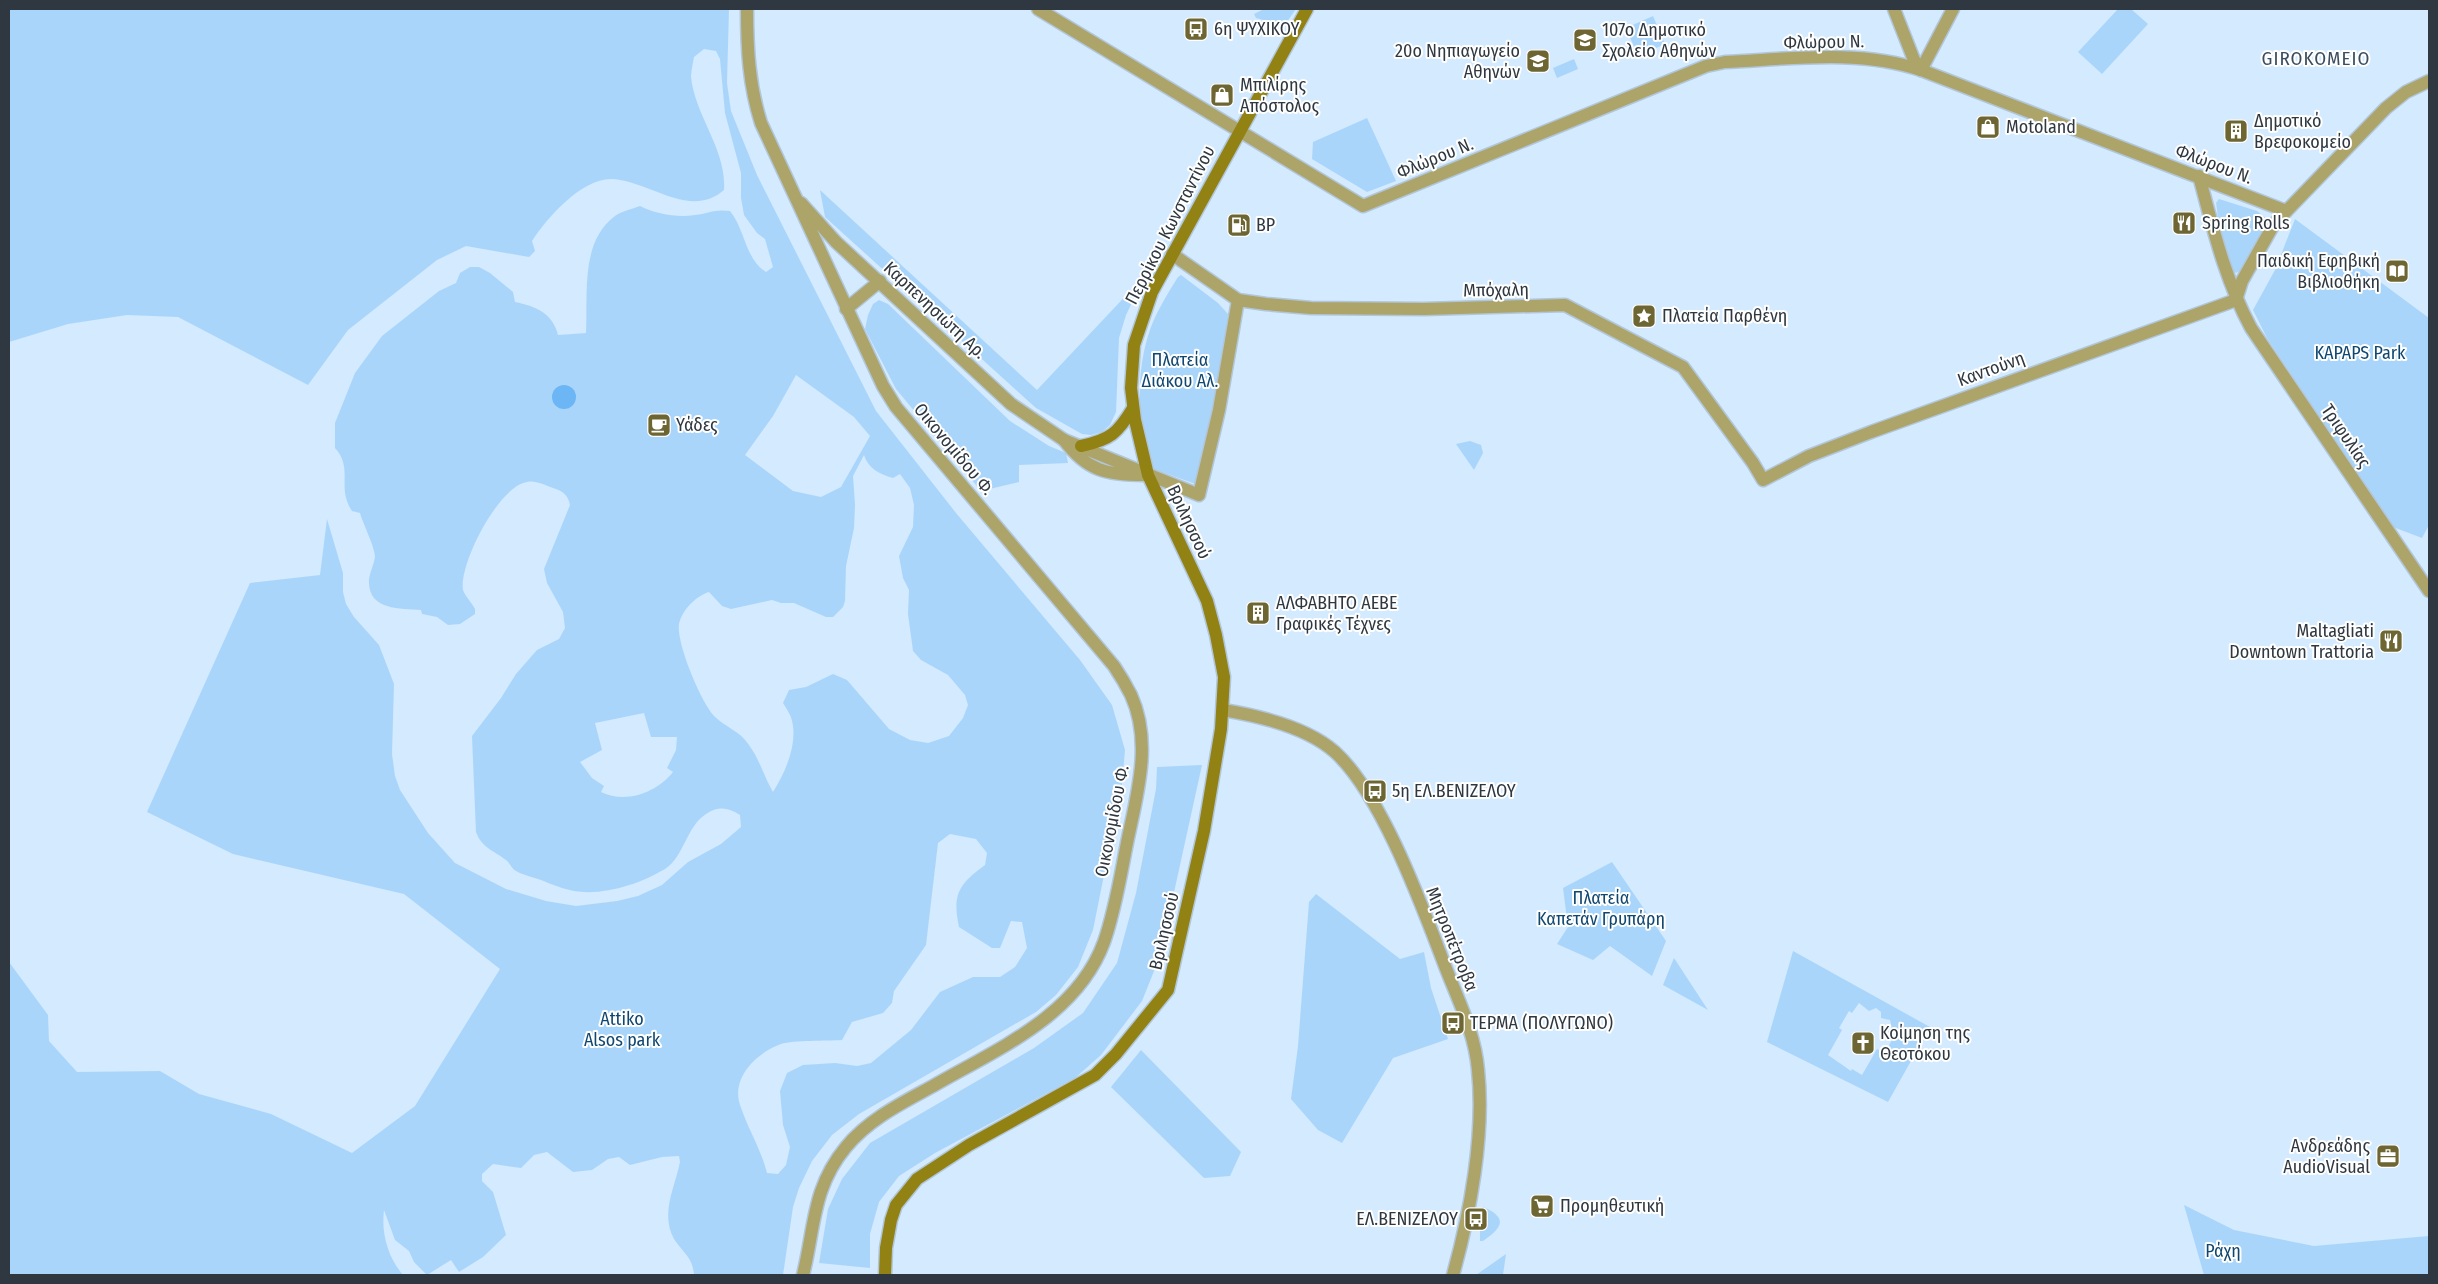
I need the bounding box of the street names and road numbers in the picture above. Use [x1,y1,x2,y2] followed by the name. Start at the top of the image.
[1784,30,1865,54] street label: Φλώρου Ν.
[1394,133,1477,183] street label: Φλώρου Ν.
[2172,139,2256,189] street label: Φλώρου Ν.
[1120,142,1220,308] street label: Περρίκου Κωνσταντίνου
[879,257,991,363] street label: Καρπενησιώτη Αρ.
[1463,278,1529,302] street label: Μπόχαλη
[1954,347,2028,391] street label: Καντούνη
[909,399,999,500] street label: Οικονομίδου Φ.
[2317,400,2376,472] street label: Τριφυλίας
[1162,481,1216,563] street label: Βριλησσού
[1090,763,1134,879] street label: Οικονομίδου Φ.
[1421,884,1483,994] street label: Μητροπέτροβα
[1144,890,1184,972] street label: Βριλησσού

